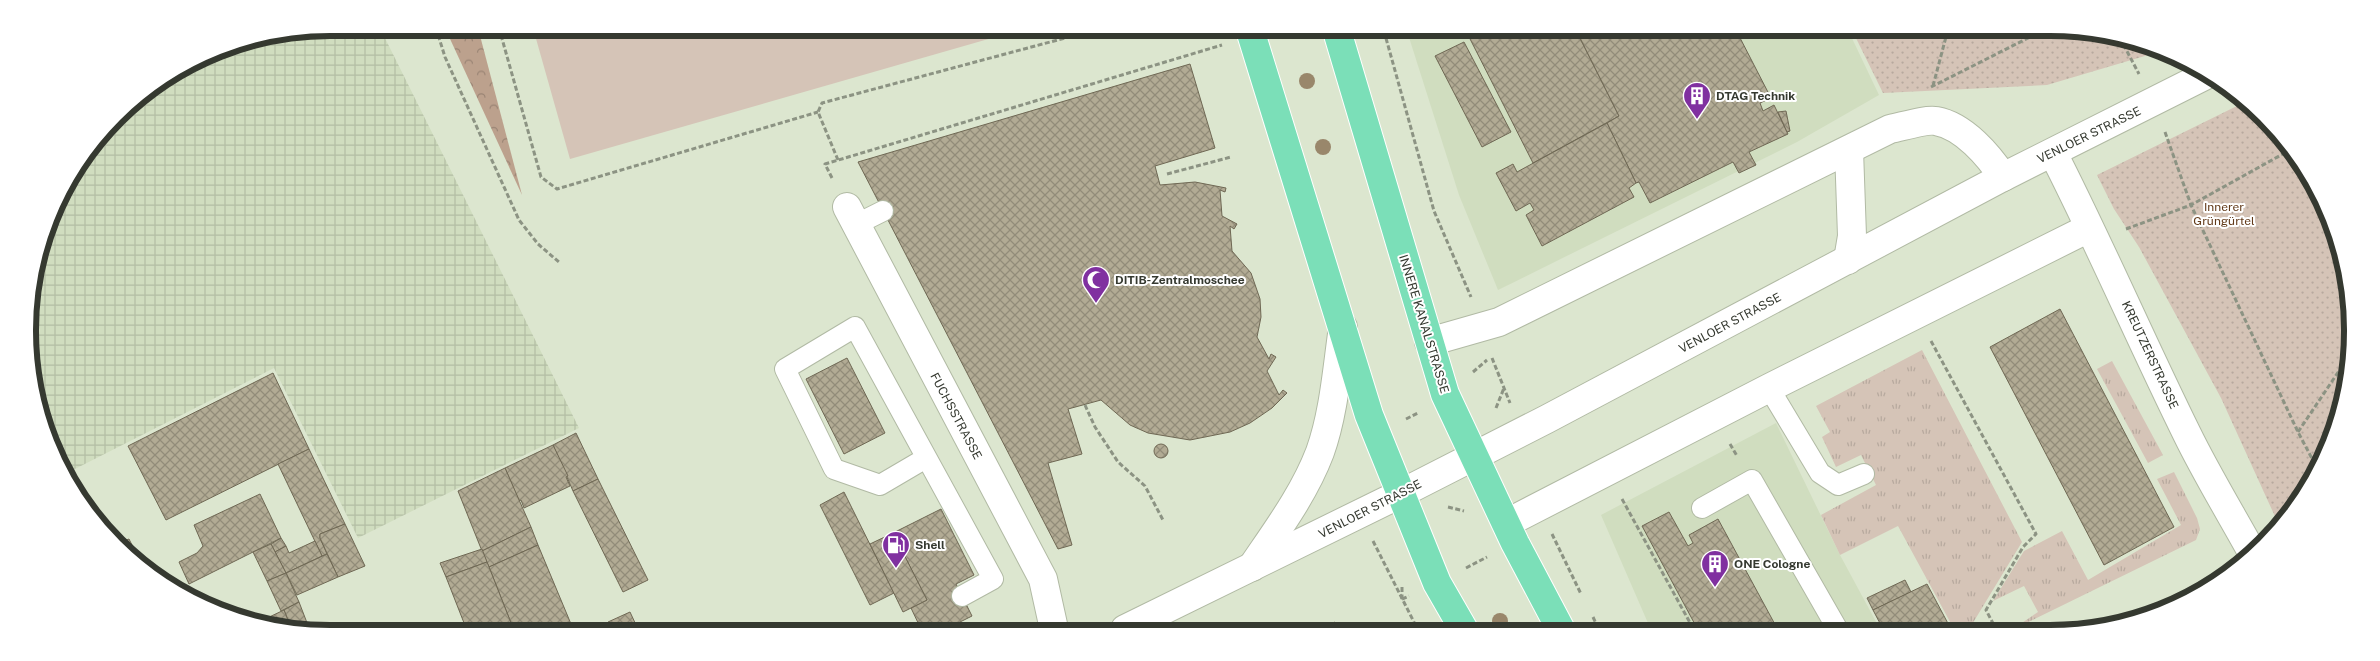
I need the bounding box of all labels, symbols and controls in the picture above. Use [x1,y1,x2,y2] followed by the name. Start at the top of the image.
[1682,81,1712,120] building icon: DTAG Technik
[1716,89,1795,103] place label: DTAG Technik
[2035,104,2143,166] street label: VENLOER STRASSE
[2193,200,2255,228] park label: Innerer Grüngürtel
[1396,253,1452,395] street label: INNERE KANALSTRASSE
[1081,265,1111,304] mosque icon: DITIB-Zentralmoschee
[1115,273,1245,287] place label: DITIB-Zentralmoschee
[1677,290,1783,356] street label: VENLOER STRASSE
[2119,299,2181,411] street label: KREUTZERSTRASSE
[927,370,985,462] street label: FUCHSSTRASSE
[1316,477,1424,541] street label: VENLOER STRASSE
[881,530,911,569] fuel station icon: Shell
[915,538,945,552] place label: Shell
[1700,549,1730,588] building icon: ONE Cologne
[1734,557,1810,571] place label: ONE Cologne

